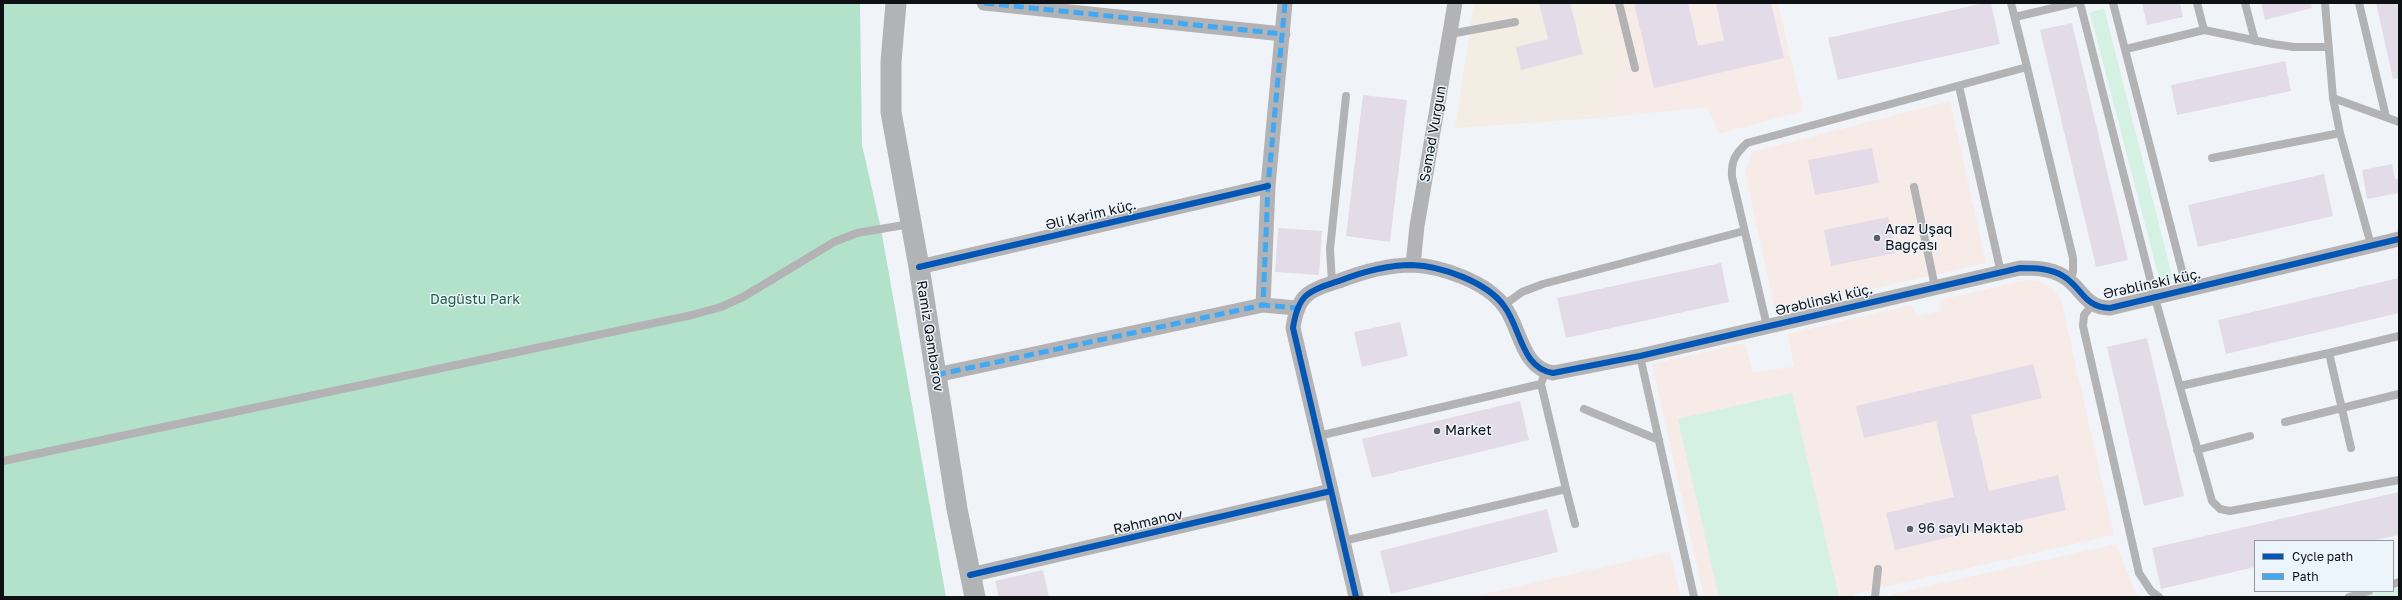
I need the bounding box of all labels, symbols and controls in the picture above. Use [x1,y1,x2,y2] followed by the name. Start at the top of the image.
[1416,85,1450,183] street label: Səməd Vurğun
[1044,196,1138,234] street label: Əli Kərim küç.
[1885,222,1952,254] place label: Araz Uşaq Bağçası
[1872,233,1882,243] marker: Araz Uşaq Bağçası
[2101,265,2203,303] street label: Ərəblinski küç.
[913,279,947,393] street label: Ramiz Qəmbərov
[1774,281,1874,319] street label: Ərəblinski küç.
[430,292,520,308] park label: Dağüstu Park
[1445,423,1492,439] place label: Market
[1432,426,1442,436] marker: Market
[1112,506,1184,538] street label: Rəhmanov
[1918,521,2023,537] place label: 96 saylı Məktəb
[1905,524,1915,534] marker: 96 saylı Məktəb
[2254,540,2394,592] legend
[2292,549,2353,564] text: Cycle path
[2292,569,2319,584] text: Path

